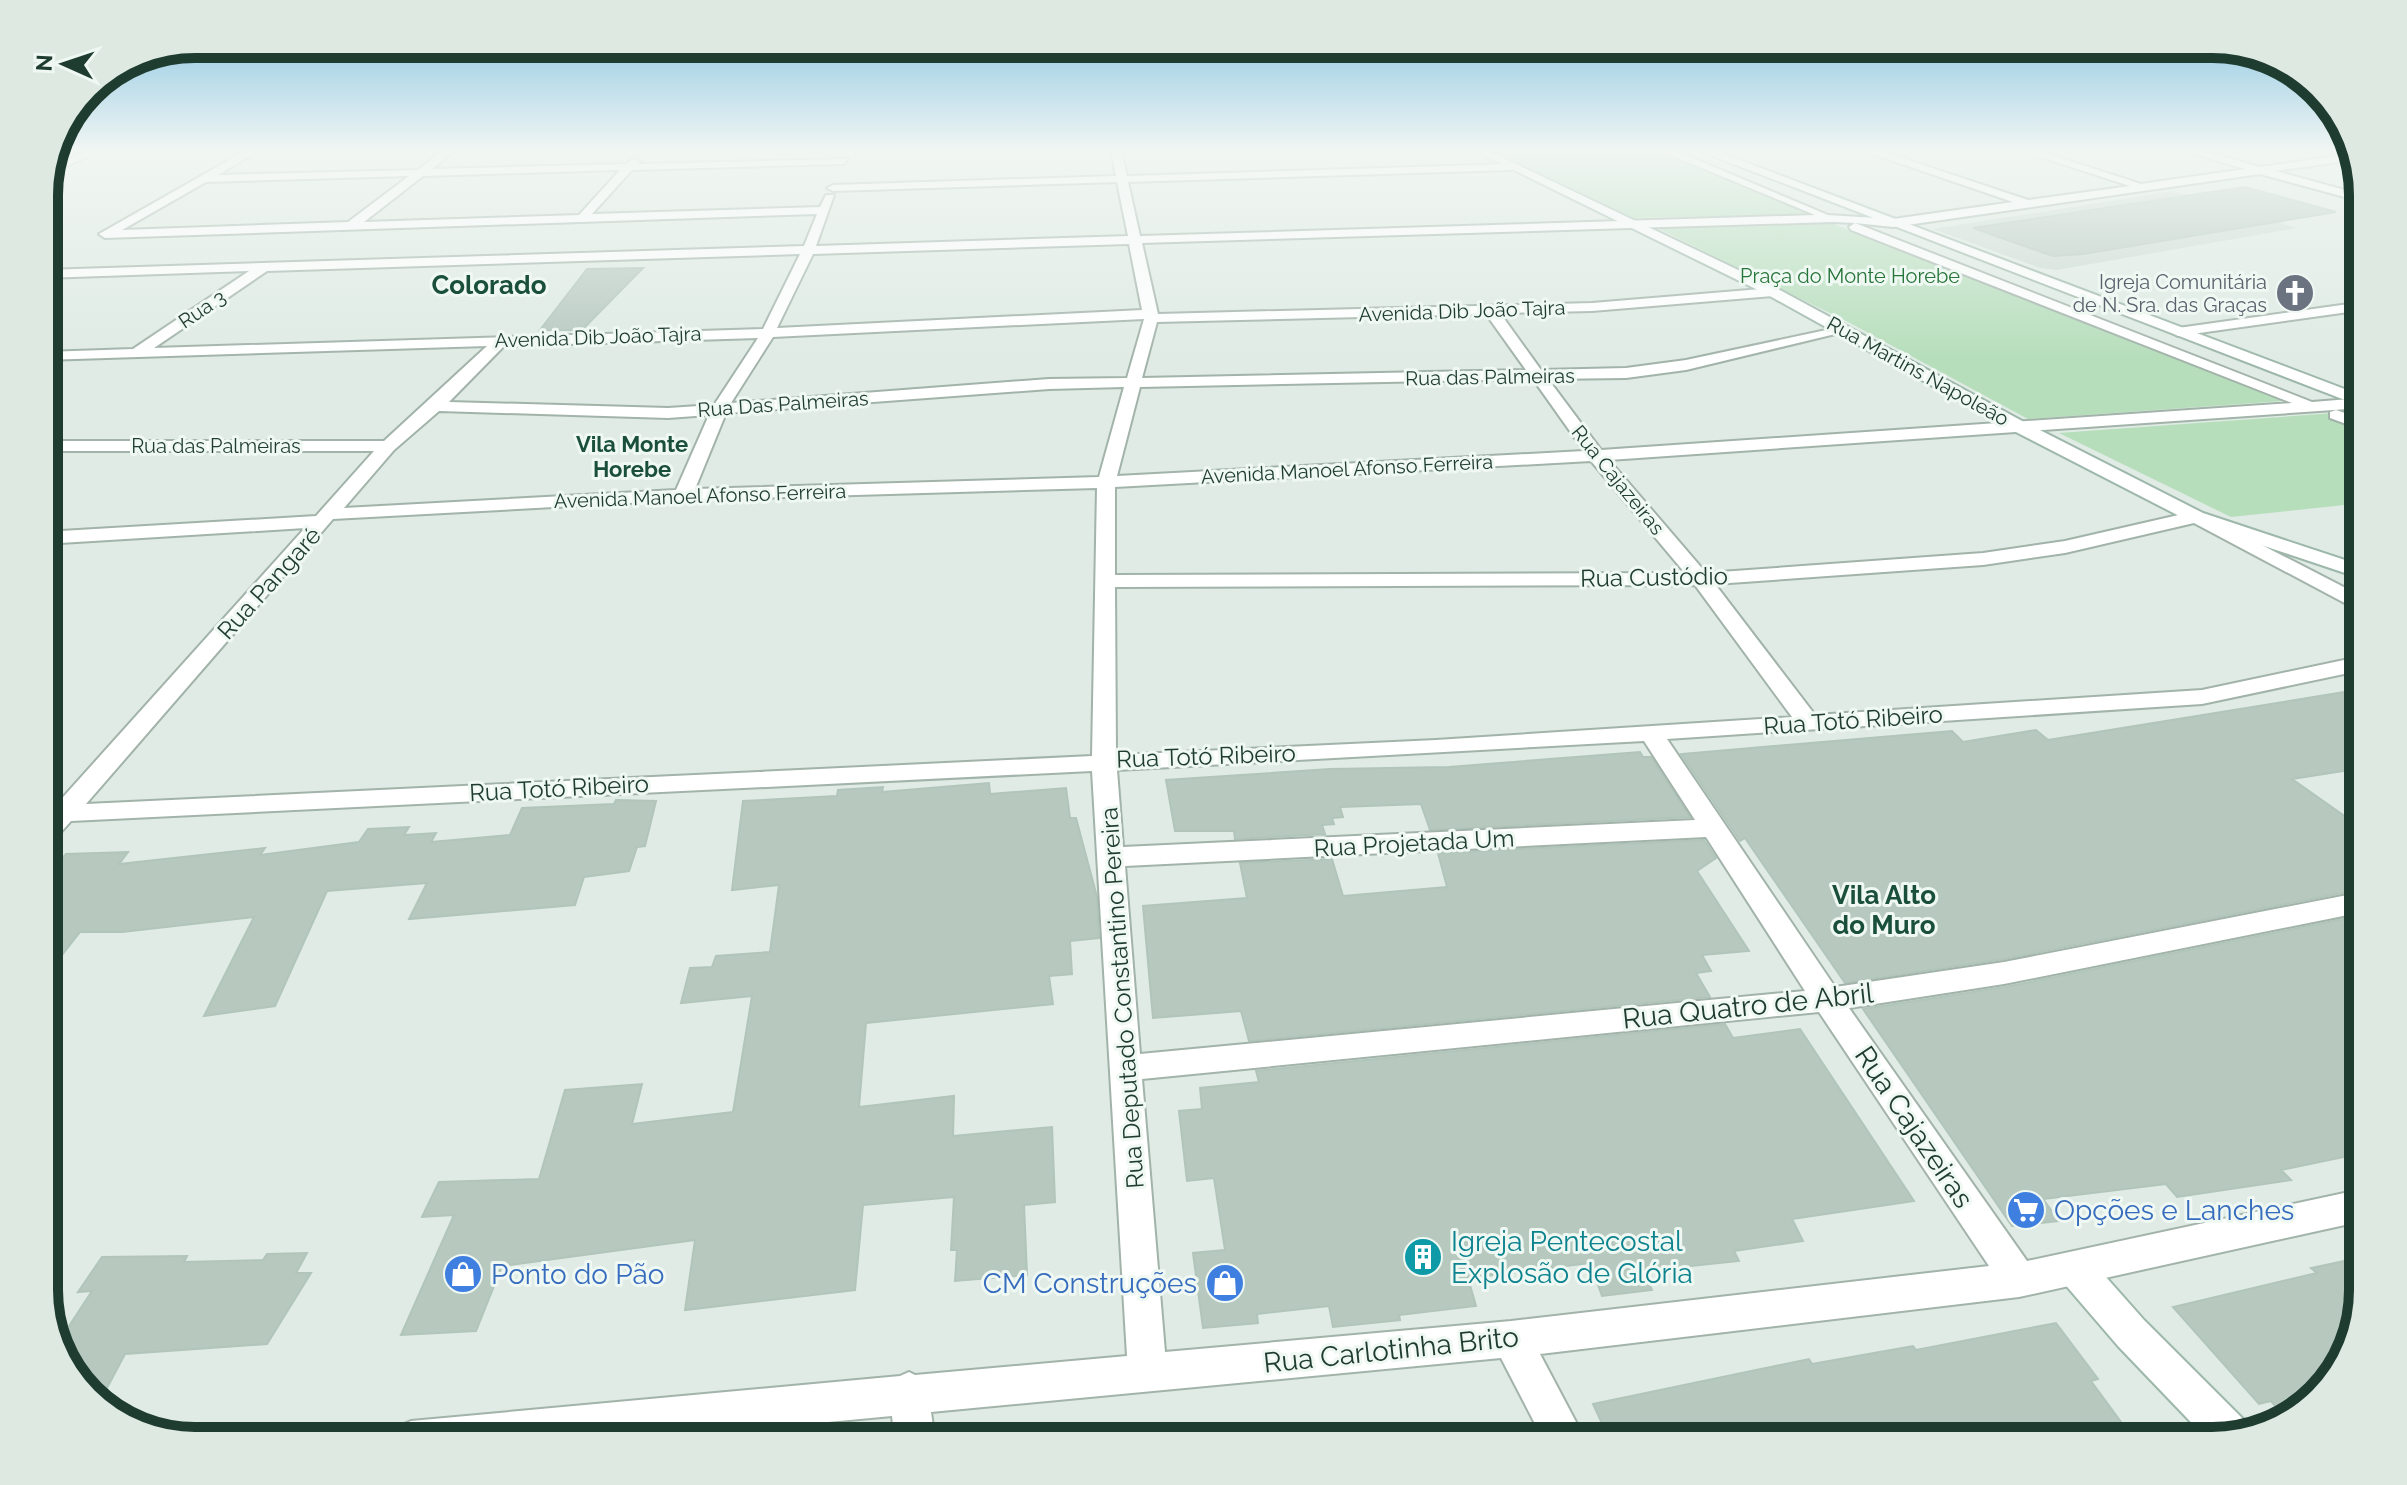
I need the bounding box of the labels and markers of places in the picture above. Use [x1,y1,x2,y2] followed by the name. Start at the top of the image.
[2073,270,2267,317] place label: Igreja Comunitária de N. Sra. das Graças
[2274,272,2316,314] church icon: Igreja Comunitária de N. Sra. das Graças
[2005,1189,2047,1231] supermarket icon: Opções e Lanches
[2054,1194,2294,1227] place label: Opções e Lanches
[1451,1225,1693,1290] place label: Igreja Pentecostal Explosão de Glória
[1402,1236,1444,1278] building icon: Igreja Pentecostal Explosão de Glória
[442,1253,484,1295] shop icon: Ponto do Pão
[491,1258,664,1291] place label: Ponto do Pão
[1204,1262,1246,1304] shop icon: CM Construções
[983,1267,1197,1300] place label: CM Construções

